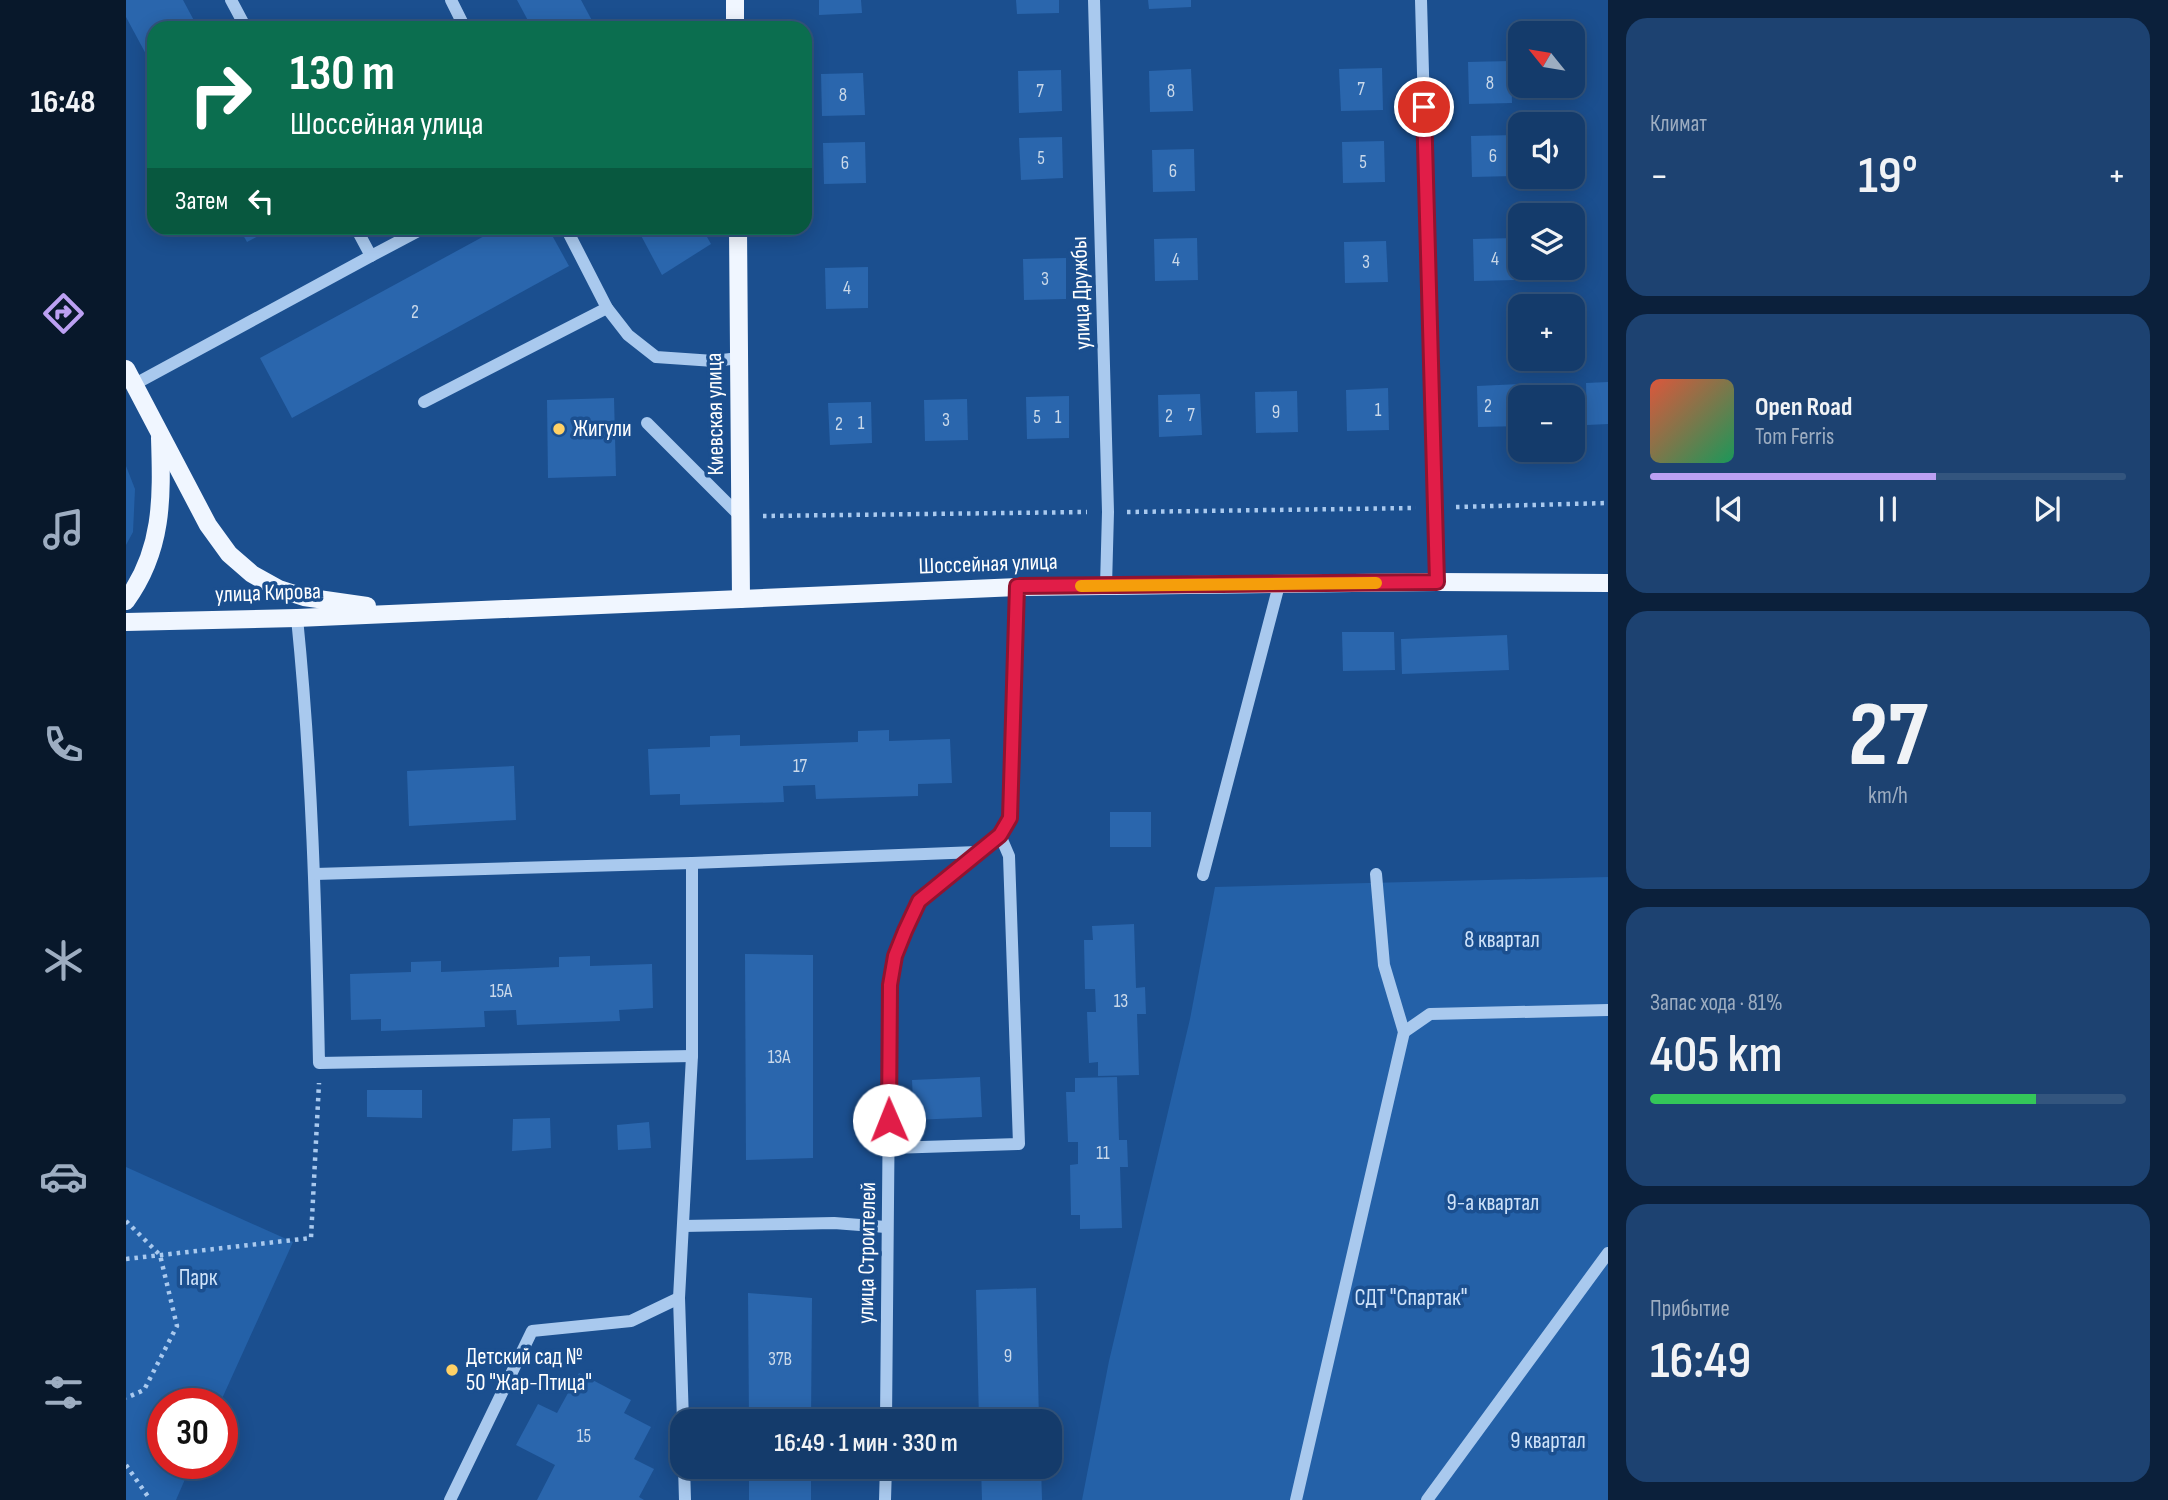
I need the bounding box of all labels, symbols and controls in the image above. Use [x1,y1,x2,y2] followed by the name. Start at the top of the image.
[1508,21,1586,98] north arrow
[1508,21,1585,462] map controls
[290,45,395,104] text: 130 m
[175,49,266,140] icon: right
[1486,72,1494,95] house number: 8
[1394,77,1454,137] pin
[1357,78,1365,101] house number: 7
[1036,80,1044,103] house number: 7
[1167,80,1175,103] house number: 8
[31,83,95,122] text: 16:48
[839,84,847,107] house number: 8
[1405,88,1443,126] icon: arrive
[290,105,484,144] text: Шоссейная улица
[1650,110,1707,138] text: Климат
[1508,112,1585,189] button: sound
[1489,145,1497,168] house number: 6
[1858,145,1918,208] text: 19°
[1037,147,1045,170] house number: 5
[1359,151,1367,174] house number: 5
[841,152,849,175] house number: 6
[1650,154,1669,199] text: −
[2107,154,2126,199] text: +
[1169,160,1177,183] house number: 6
[242,182,280,220] icon: left
[175,186,228,217] text: Затем
[1508,203,1585,280] button: layers
[1065,236,1097,350] street label: улица Дружбы
[1491,248,1499,271] house number: 4
[1172,249,1180,272] house number: 4
[1362,251,1370,274] house number: 3
[1041,268,1049,291] house number: 3
[843,277,851,300] house number: 4
[39,289,88,338] icon: directions
[1508,294,1585,371] button: +
[411,301,419,324] house number: 2
[700,352,730,476] street label: Киевская улица
[1508,385,1585,462] button: −
[1755,392,1852,423] text: Open Road
[1484,395,1492,418] house number: 2
[1375,399,1382,422] house number: 1
[1272,401,1280,424] house number: 9
[1187,404,1195,427] house number: 7
[1165,405,1173,428] house number: 2
[1033,406,1041,429] house number: 5
[1055,406,1062,429] house number: 1
[942,409,950,432] house number: 3
[858,412,865,435] house number: 1
[835,413,843,436] house number: 2
[573,415,632,443] place label: Жигули
[551,421,567,437] marker: Жигули
[1755,423,1834,451] text: Tom Ferris
[1710,490,1748,528] icon: previous
[1869,490,1907,528] icon: pause
[2028,490,2066,528] icon: next
[39,505,88,554] icon: music
[918,548,1058,580] street label: Шоссейная улица
[215,577,321,609] street label: улица Кирова
[1848,682,1928,791] text: 27
[39,720,88,769] icon: phone
[793,755,808,778] house number: 17
[1868,782,1908,810] text: km/h
[1464,926,1540,954] park label: 8 квартал
[39,936,88,985] icon: climate
[490,980,513,1003] house number: 15А
[1650,989,1783,1017] text: Запас хода · 81%
[1114,990,1128,1013] house number: 13
[1650,1024,1783,1087] text: 405 km
[768,1046,791,1069] house number: 13А
[852,1083,926,1157] position arrow
[1096,1142,1110,1165] house number: 11
[39,1152,88,1201] icon: car
[852,1182,882,1324] street label: улица Строителей
[1447,1189,1539,1217] park label: 9-а квартал
[179,1264,218,1292] park label: Парк
[1354,1284,1468,1312] park label: СДТ "Спартак"
[1650,1295,1730,1323] text: Прибытие
[1650,1330,1751,1393] text: 16:49
[466,1343,592,1397] place label: Детский сад № 50 "Жар-Птица"
[1004,1345,1012,1368] house number: 9
[768,1348,792,1371] house number: 37В
[444,1362,460,1378] marker: Детский сад № 50 "Жар-Птица"
[39,1368,88,1417] icon: filters
[147,1388,238,1479] speed limit sign: 30
[577,1425,591,1448] house number: 15
[1510,1427,1586,1455] park label: 9 квартал
[774,1428,958,1459] text: 16:49 · 1 мин · 330 m

